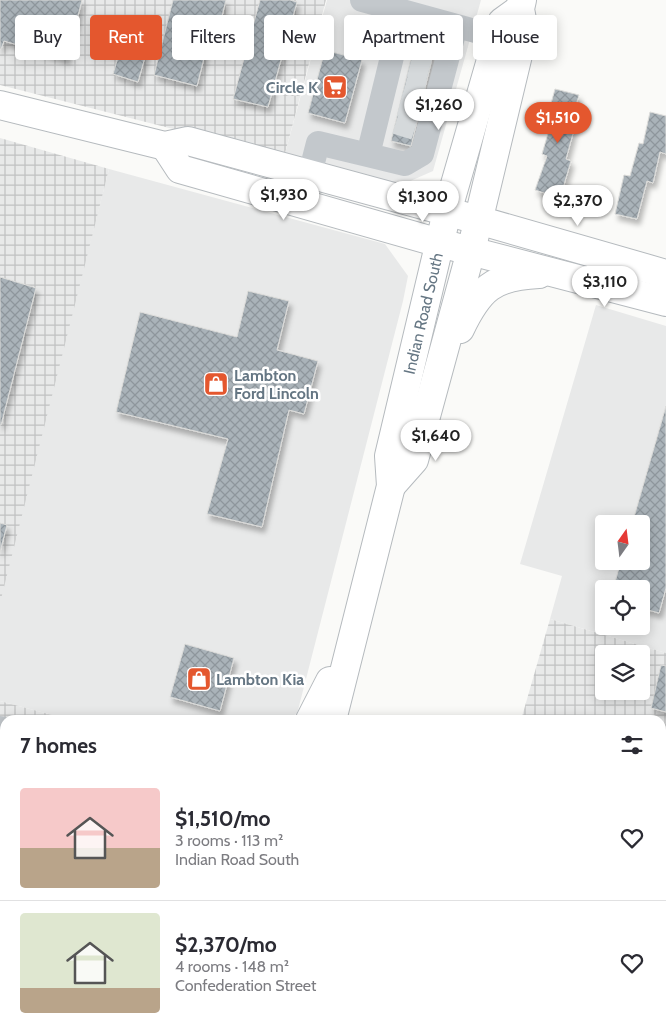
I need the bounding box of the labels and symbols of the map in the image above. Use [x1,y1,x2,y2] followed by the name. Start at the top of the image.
[322,74,348,100] supermarket icon: Circle K
[266,78,318,97] place label: Circle K
[398,88,480,131] pin: $1,260
[517,102,599,144] pin: $1,510
[243,178,325,221] pin: $1,930
[382,180,464,223] pin: $1,300
[537,184,619,227] pin: $2,370
[400,251,447,376] street label: Indian Road South
[564,266,646,308] pin: $3,110
[234,366,319,403] place label: Lambton Ford Lincoln
[203,371,229,397] shop icon: Lambton Ford Lincoln
[395,420,477,462] pin: $1,640
[595,515,650,570] north arrow
[186,666,212,692] shop icon: Lambton Kia
[216,670,304,689] place label: Lambton Kia

